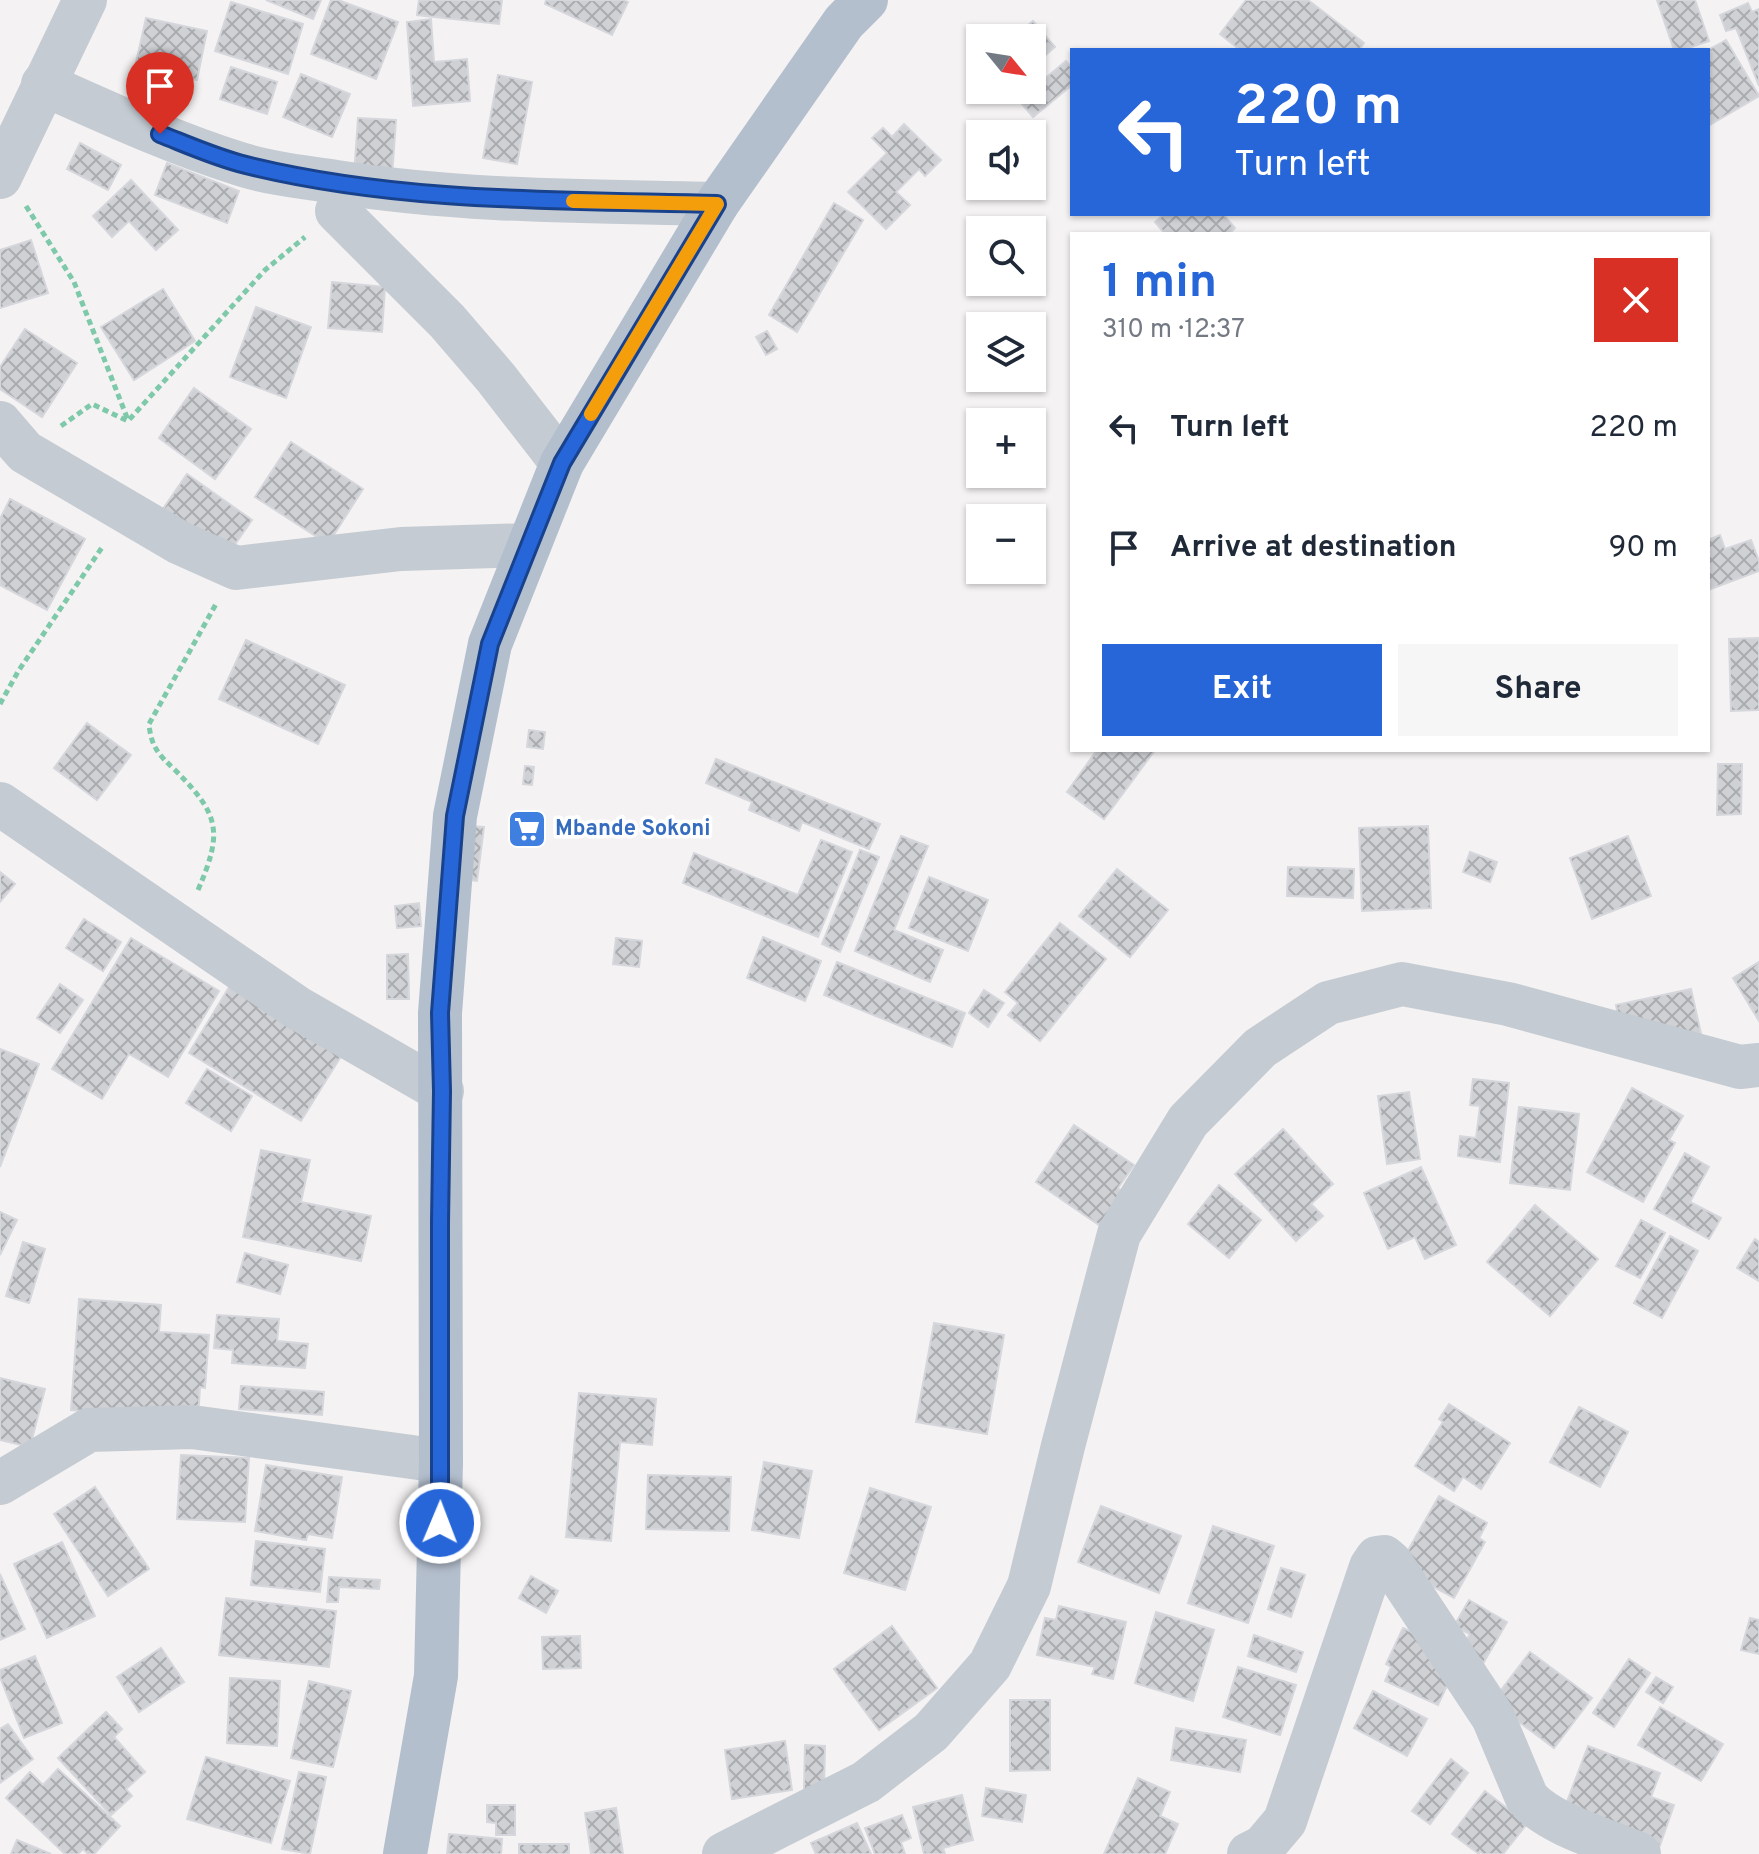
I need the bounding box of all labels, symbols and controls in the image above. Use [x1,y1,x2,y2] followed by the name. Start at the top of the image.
[966,24,1046,104] north arrow
[966,24,1046,584] map controls
[126,52,194,134] pin
[138,64,182,108] icon: arrive
[1234,74,1402,144] text: 220 m
[1102,80,1206,184] icon: left
[966,120,1046,200] button: sound
[1234,143,1371,189] text: Turn left
[966,216,1046,296] button: search
[1102,254,1217,314] text: 1 min
[1594,258,1678,342] button: close
[966,312,1046,392] button: layers
[1102,314,1245,347] text: 310 m · 12:37
[1102,406,1146,450] icon: left
[966,408,1046,488] button: +
[1170,410,1290,447] text: Turn left
[1590,410,1678,447] text: 220 m
[966,504,1046,584] button: −
[1102,526,1146,570] icon: arrive
[1170,530,1456,567] text: Arrive at destination
[1609,530,1678,567] text: 90 m
[1102,644,1382,736] button: Exit
[1398,644,1678,736] button: Share
[506,808,548,850] supermarket icon: Mbande Sokoni
[555,816,710,843] place label: Mbande Sokoni
[398,1481,482,1565] position arrow

